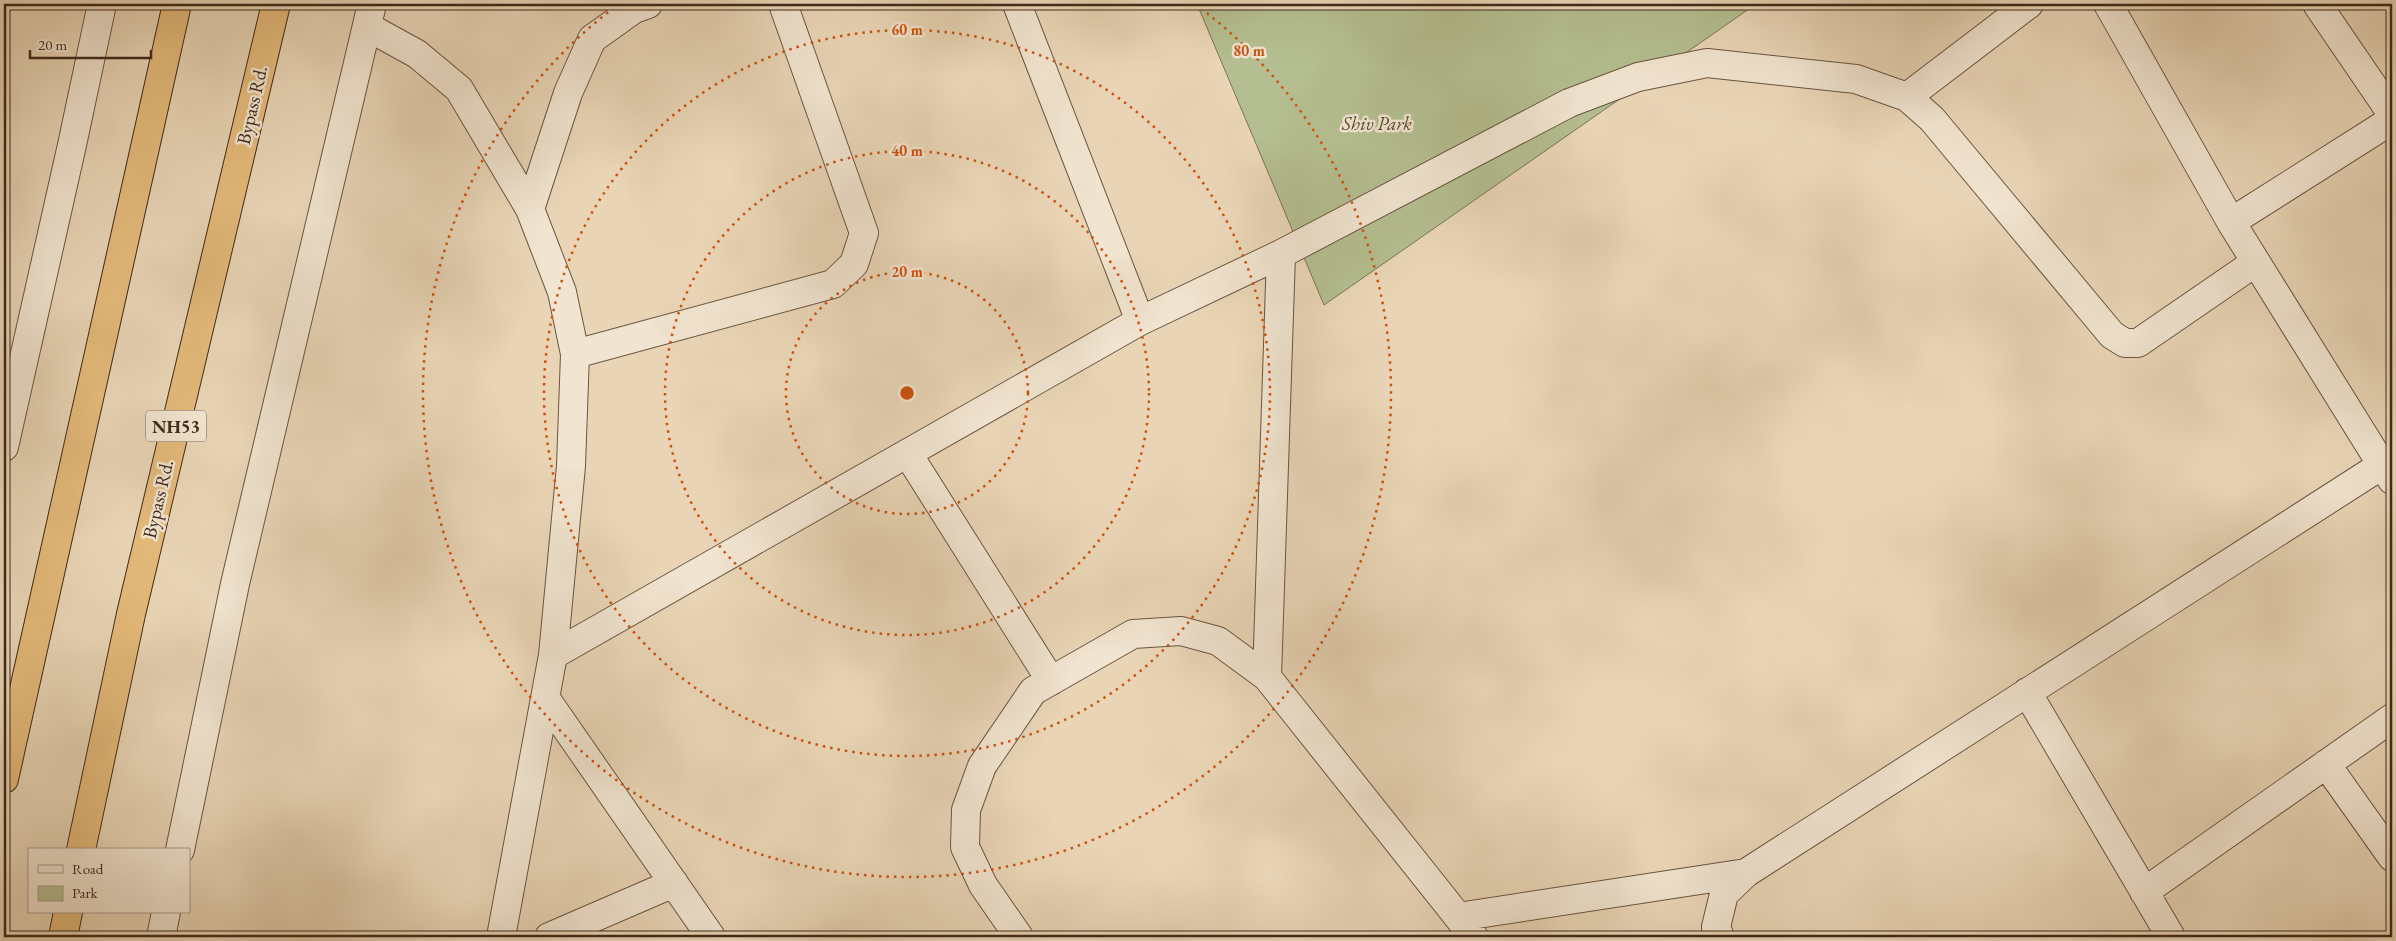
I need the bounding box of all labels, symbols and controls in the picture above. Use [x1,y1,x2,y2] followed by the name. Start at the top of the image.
[891,20,923,39] text: 60 m
[30,28,151,60] scale bar
[38,35,67,54] text: 20 m
[1233,41,1265,60] text: 80 m
[231,63,273,147] street label: Bypass Rd.
[1341,111,1412,136] park label: Shiv Park
[891,141,923,160] text: 40 m
[891,262,923,281] text: 20 m
[898,384,916,402] centre of rings
[146,411,206,442] road number: NH53
[137,457,179,541] street label: Bypass Rd.
[28,848,190,914] legend
[72,859,104,878] text: Road
[72,883,99,902] text: Park

